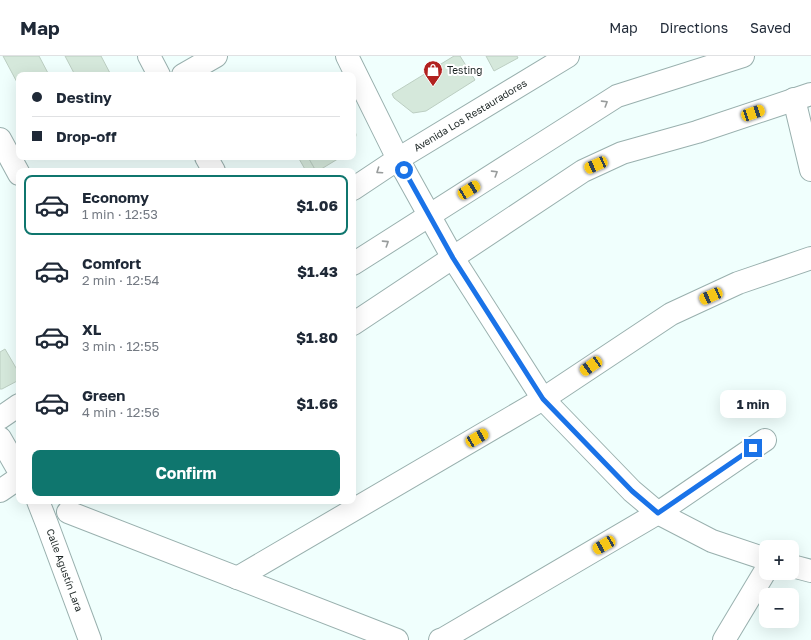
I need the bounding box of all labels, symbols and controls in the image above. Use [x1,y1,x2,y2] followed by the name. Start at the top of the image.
[20,16,60,39] text: Map
[609,19,638,36] text: Map
[660,19,728,36] text: Directions
[750,19,791,36] text: Saved
[422,59,444,87] shop icon: Testing
[447,64,482,76] place label: Testing
[411,76,529,154] street label: Avenida Los Restauradores
[56,88,112,106] text: Destiny
[601,101,608,108] one-way arrow
[740,103,766,123] car
[56,127,116,145] text: Drop-off
[583,155,609,175] car
[395,161,413,179] route start
[376,166,383,174] one-way arrow
[491,171,498,178] one-way arrow
[456,179,482,201] car
[34,187,70,223] icon: car
[82,188,149,206] text: Economy
[296,196,338,214] text: $1.06
[82,206,158,222] text: 1 min · 12:53
[382,240,389,248] one-way arrow
[34,253,70,289] icon: car
[82,254,141,272] text: Comfort
[297,262,338,280] text: $1.43
[82,272,159,288] text: 2 min · 12:54
[698,286,724,306] car
[34,319,70,355] icon: car
[82,320,101,338] text: XL
[296,328,338,346] text: $1.80
[82,338,159,354] text: 3 min · 12:55
[578,354,604,378] car
[34,385,70,421] icon: car
[82,386,125,404] text: Green
[720,390,786,418] callout: 1 min
[296,394,338,412] text: $1.66
[737,396,769,412] text: 1 min
[82,404,160,420] text: 4 min · 12:56
[464,427,490,449] car
[744,439,762,457] route end
[32,450,340,496] button: Confirm
[44,527,86,613] street label: Calle Agustín Lara
[591,534,617,556] car
[759,540,799,628] map controls
[759,540,799,580] button: +
[759,588,799,628] button: −

